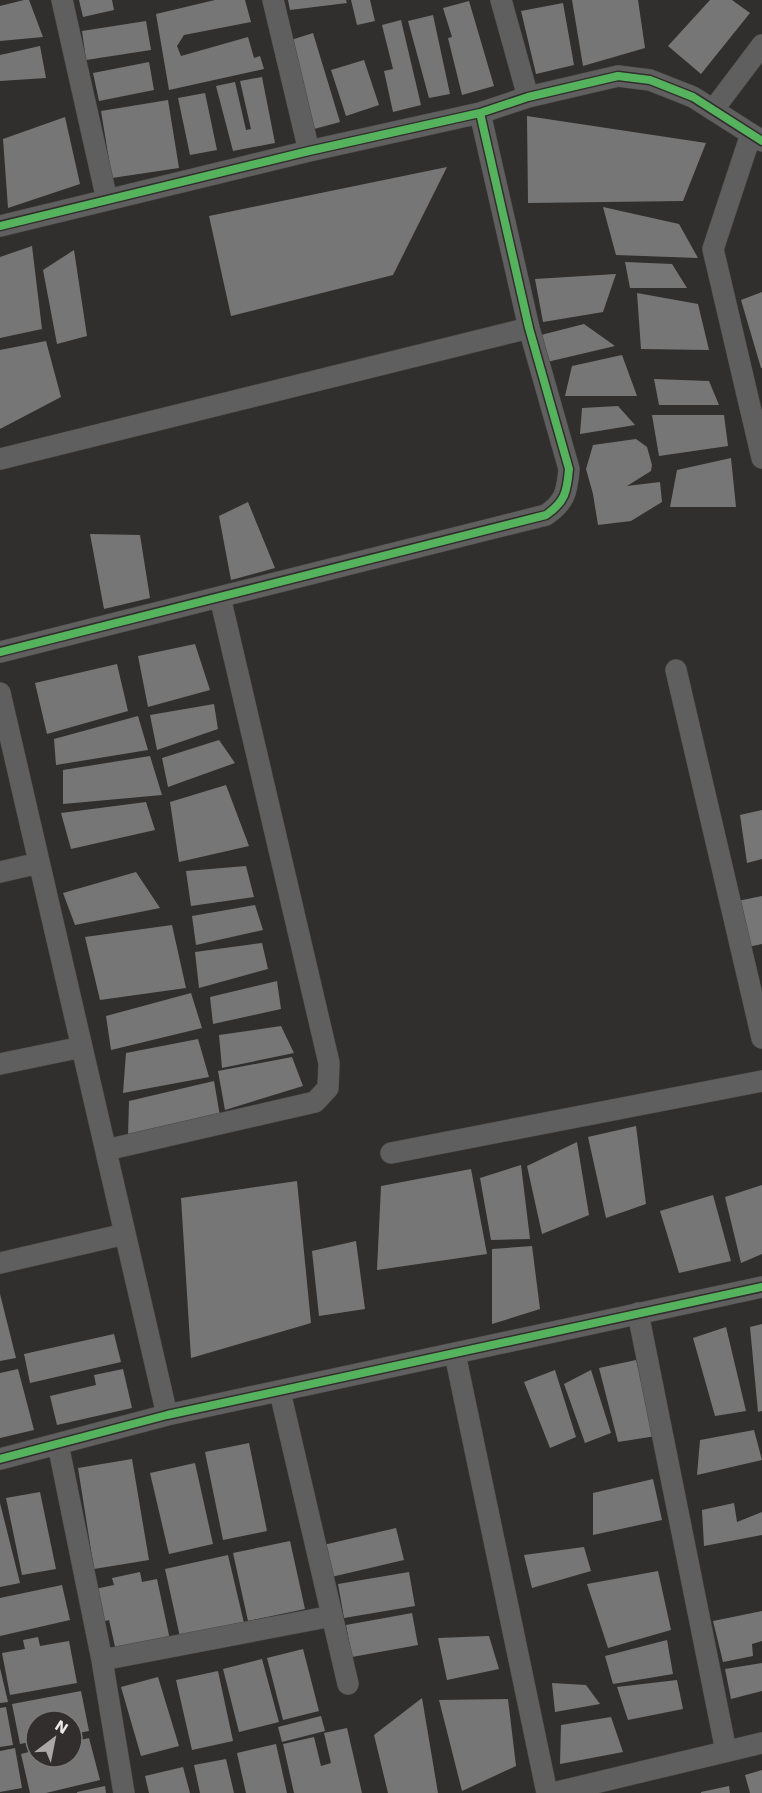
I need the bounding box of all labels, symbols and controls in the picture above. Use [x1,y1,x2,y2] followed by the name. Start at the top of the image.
[24,1709,84,1769] north arrow
[52,1716,72,1738] text: N

